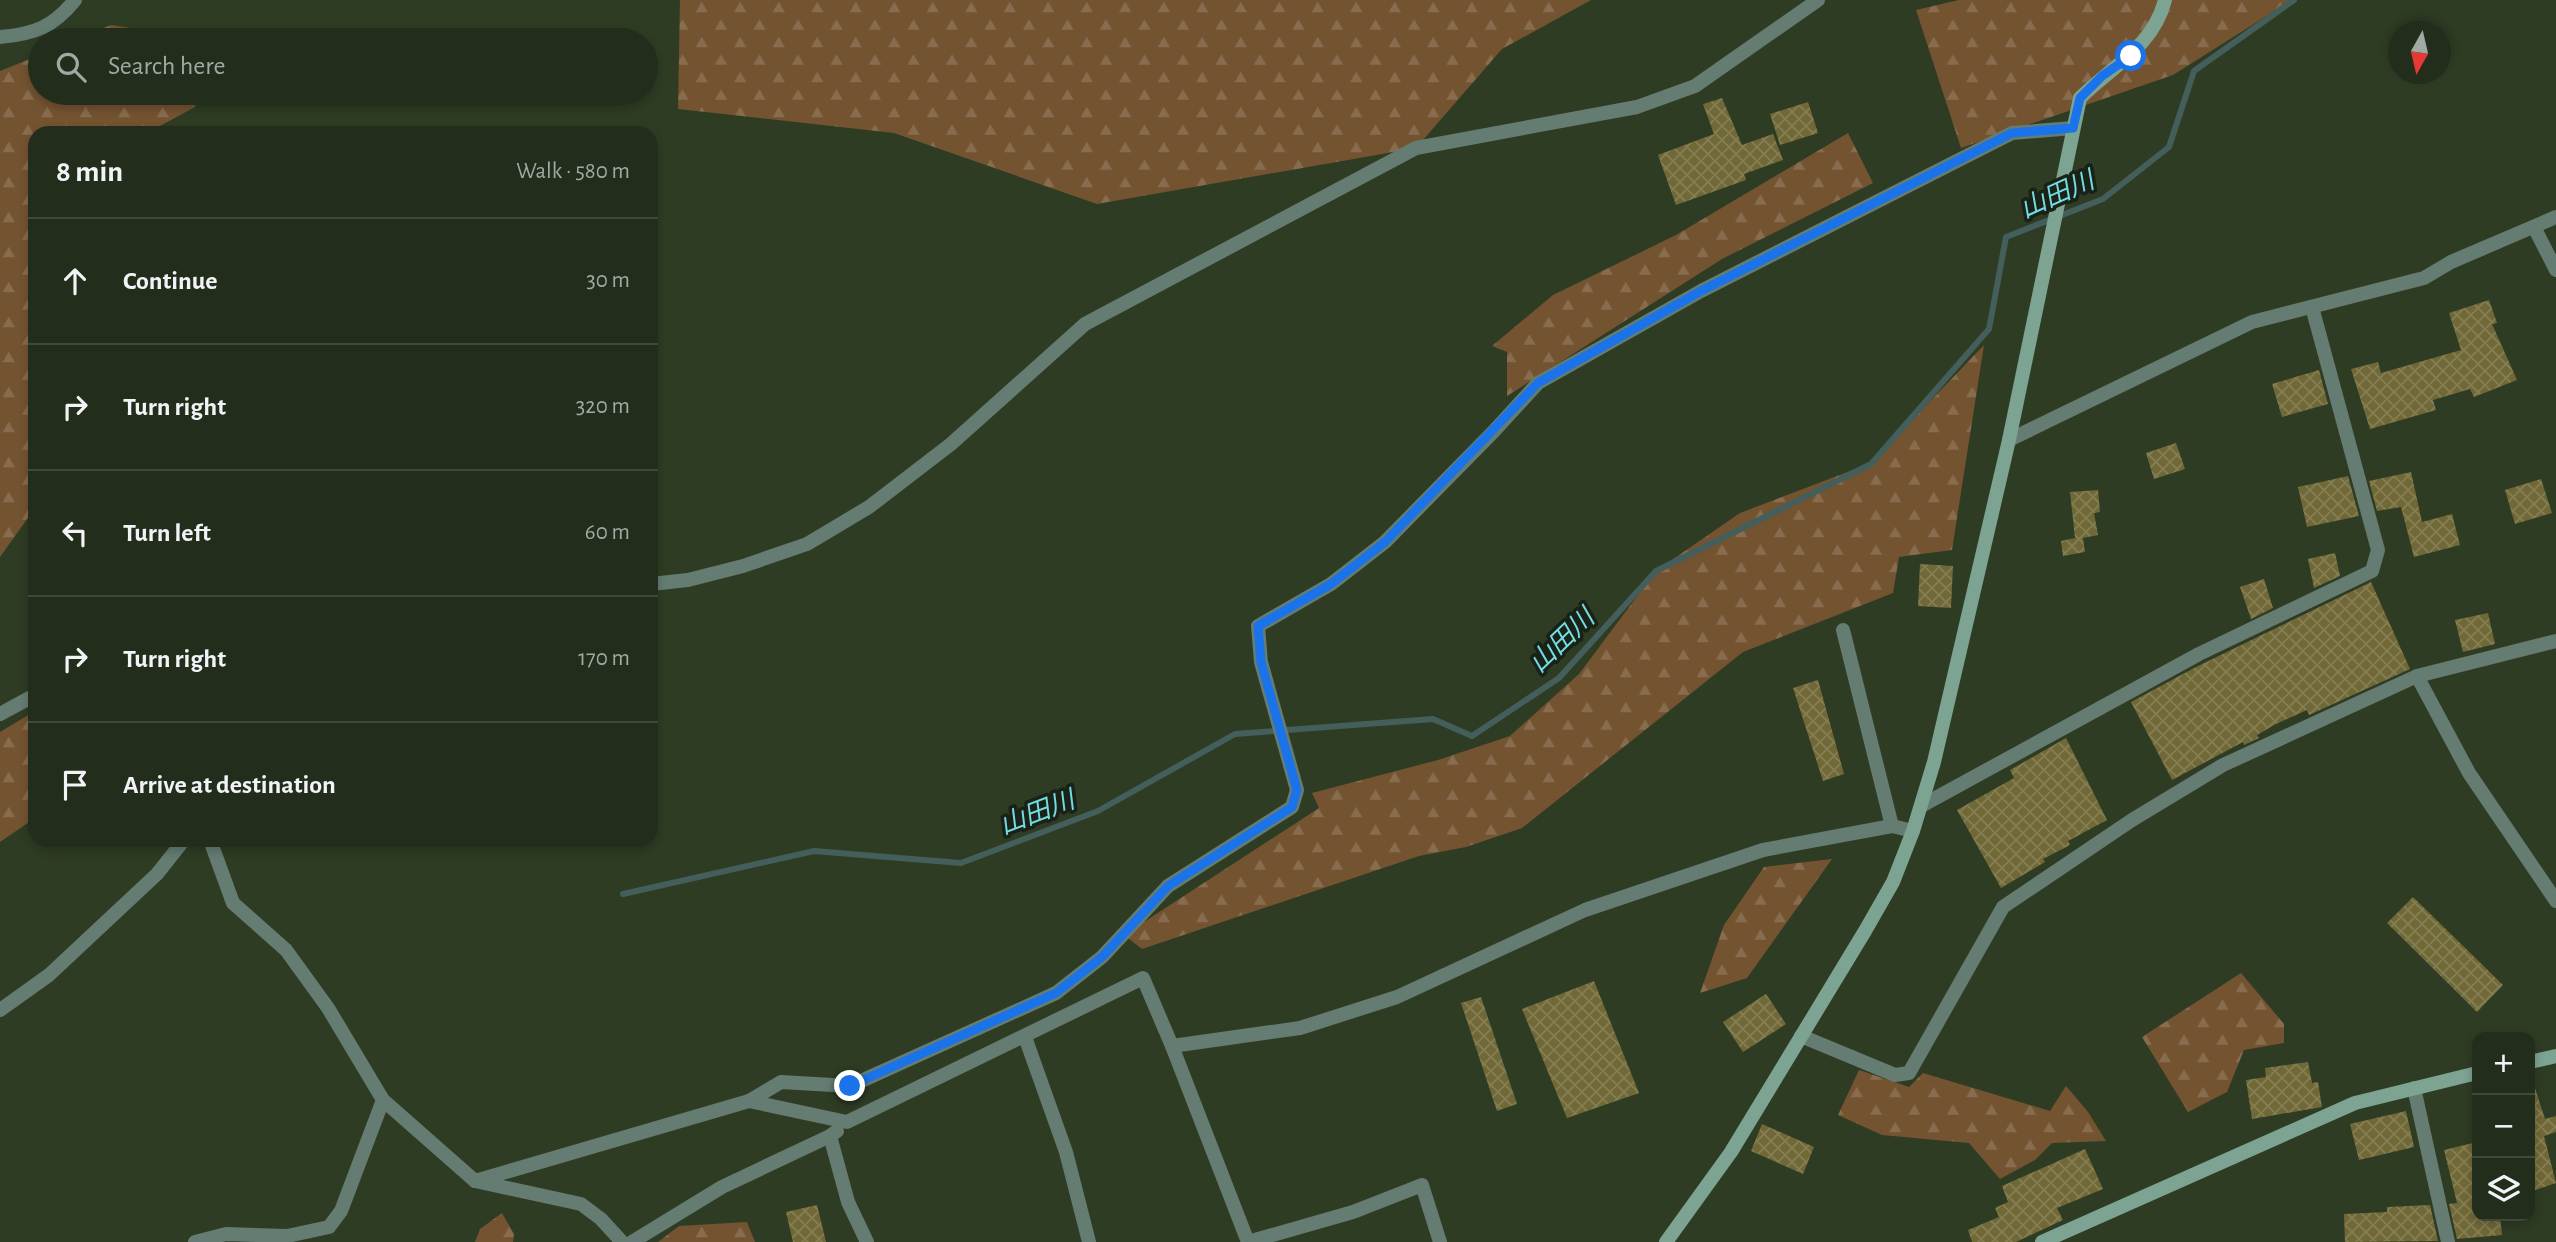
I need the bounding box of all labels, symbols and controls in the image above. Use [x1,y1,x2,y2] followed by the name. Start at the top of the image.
[2388,21,2451,84] north arrow
[28,28,658,105] search box
[2115,40,2146,71] route start
[52,48,90,86] icon: search
[108,53,226,79] text: Search here
[56,157,123,187] text: 8 min
[516,160,630,183] text: Walk · 580 m
[2016,165,2101,223] water label: 山田川
[56,262,94,300] icon: ahead
[123,268,218,294] text: Continue
[586,269,630,292] text: 30 m
[56,388,94,426] icon: right
[123,394,226,420] text: Turn right
[576,395,630,418] text: 320 m
[56,514,94,552] icon: left
[123,520,211,546] text: Turn left
[585,521,630,544] text: 60 m
[1524,602,1601,677] water label: 山田川
[56,640,94,678] icon: right
[123,646,226,672] text: Turn right
[578,647,630,670] text: 170 m
[56,766,94,804] icon: arrive
[123,772,336,798] text: Arrive at destination
[996,785,1081,839] water label: 山田川
[2472,1032,2535,1221] map controls
[2472,1032,2535,1095] button: +
[834,1070,865,1101] route end
[2472,1095,2535,1158] button: −
[2472,1158,2535,1221] button: layers

